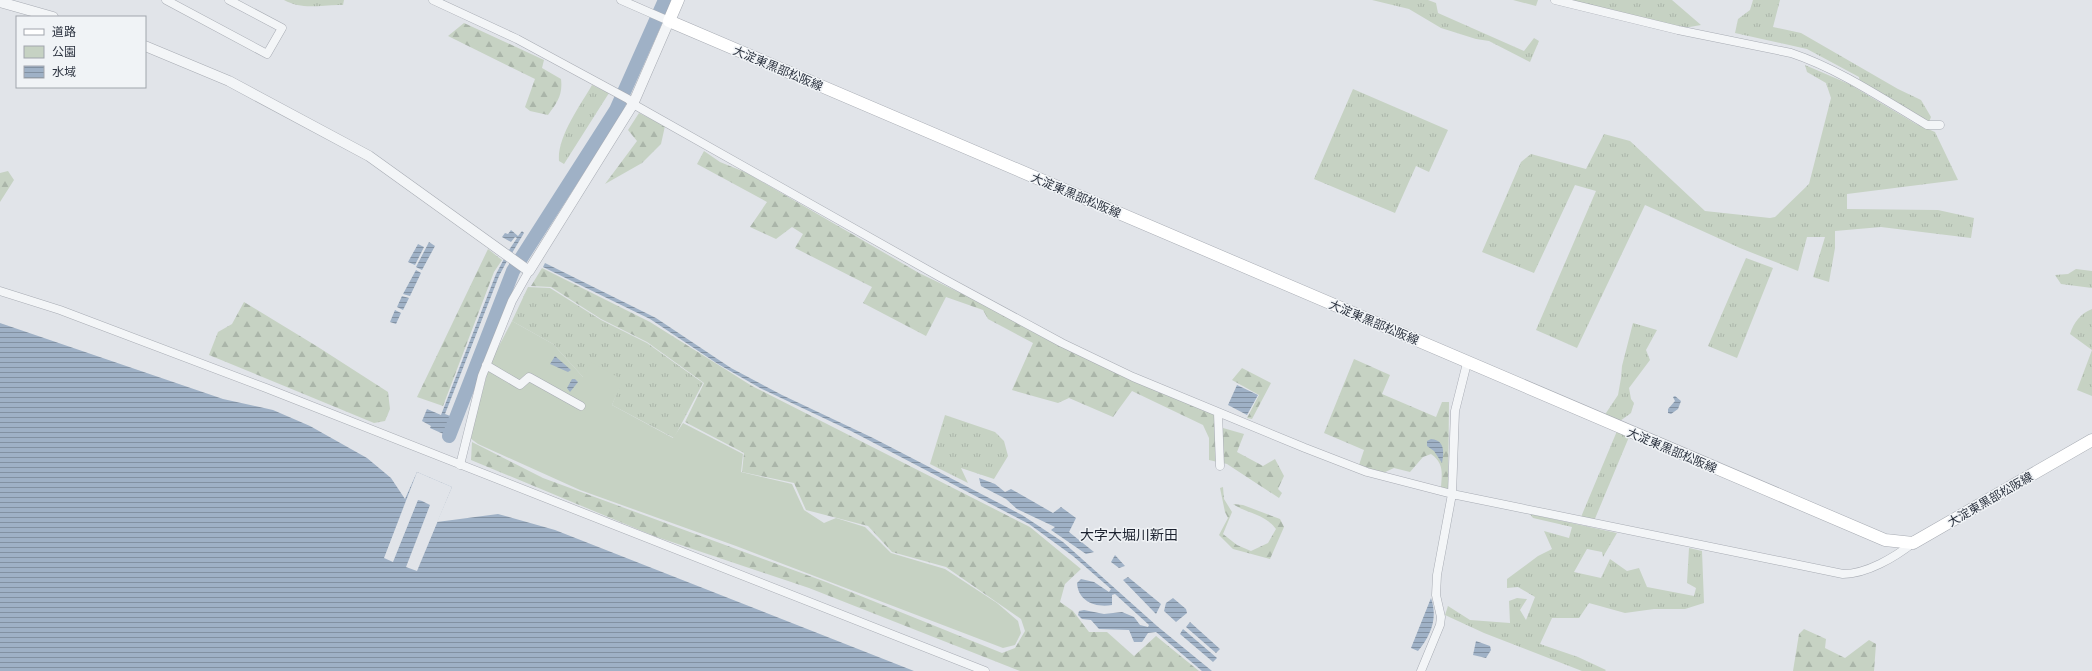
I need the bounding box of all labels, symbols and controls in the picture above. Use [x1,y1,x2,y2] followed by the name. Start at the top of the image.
[16,16,146,88] legend
[52,24,76,39] text: 道路
[731,42,825,94] street label: 大淀東黒部松阪線
[52,44,76,59] text: 公園
[52,64,76,79] text: 水域
[1029,169,1123,221] street label: 大淀東黒部松阪線
[1327,296,1421,348] street label: 大淀東黒部松阪線
[1625,424,1719,476] street label: 大淀東黒部松阪線
[1945,469,2035,529] street label: 大淀東黒部松阪線
[1080,526,1178,544] district label: 大字大堀川新田

